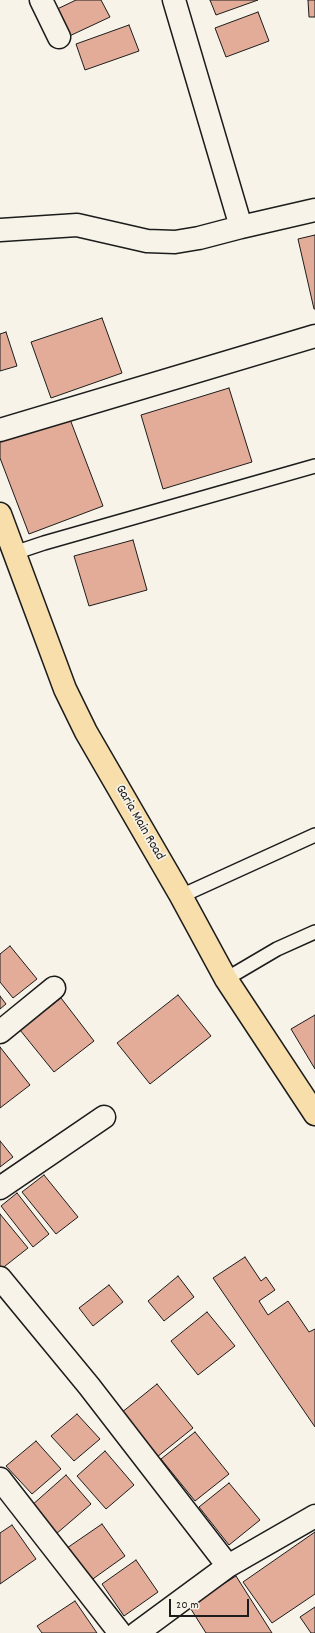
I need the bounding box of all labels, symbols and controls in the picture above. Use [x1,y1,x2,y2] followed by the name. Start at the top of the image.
[111,782,167,864] street label: Garia Main Road
[171,1591,251,1617] scale bar
[176,1597,199,1614] text: 20 m

